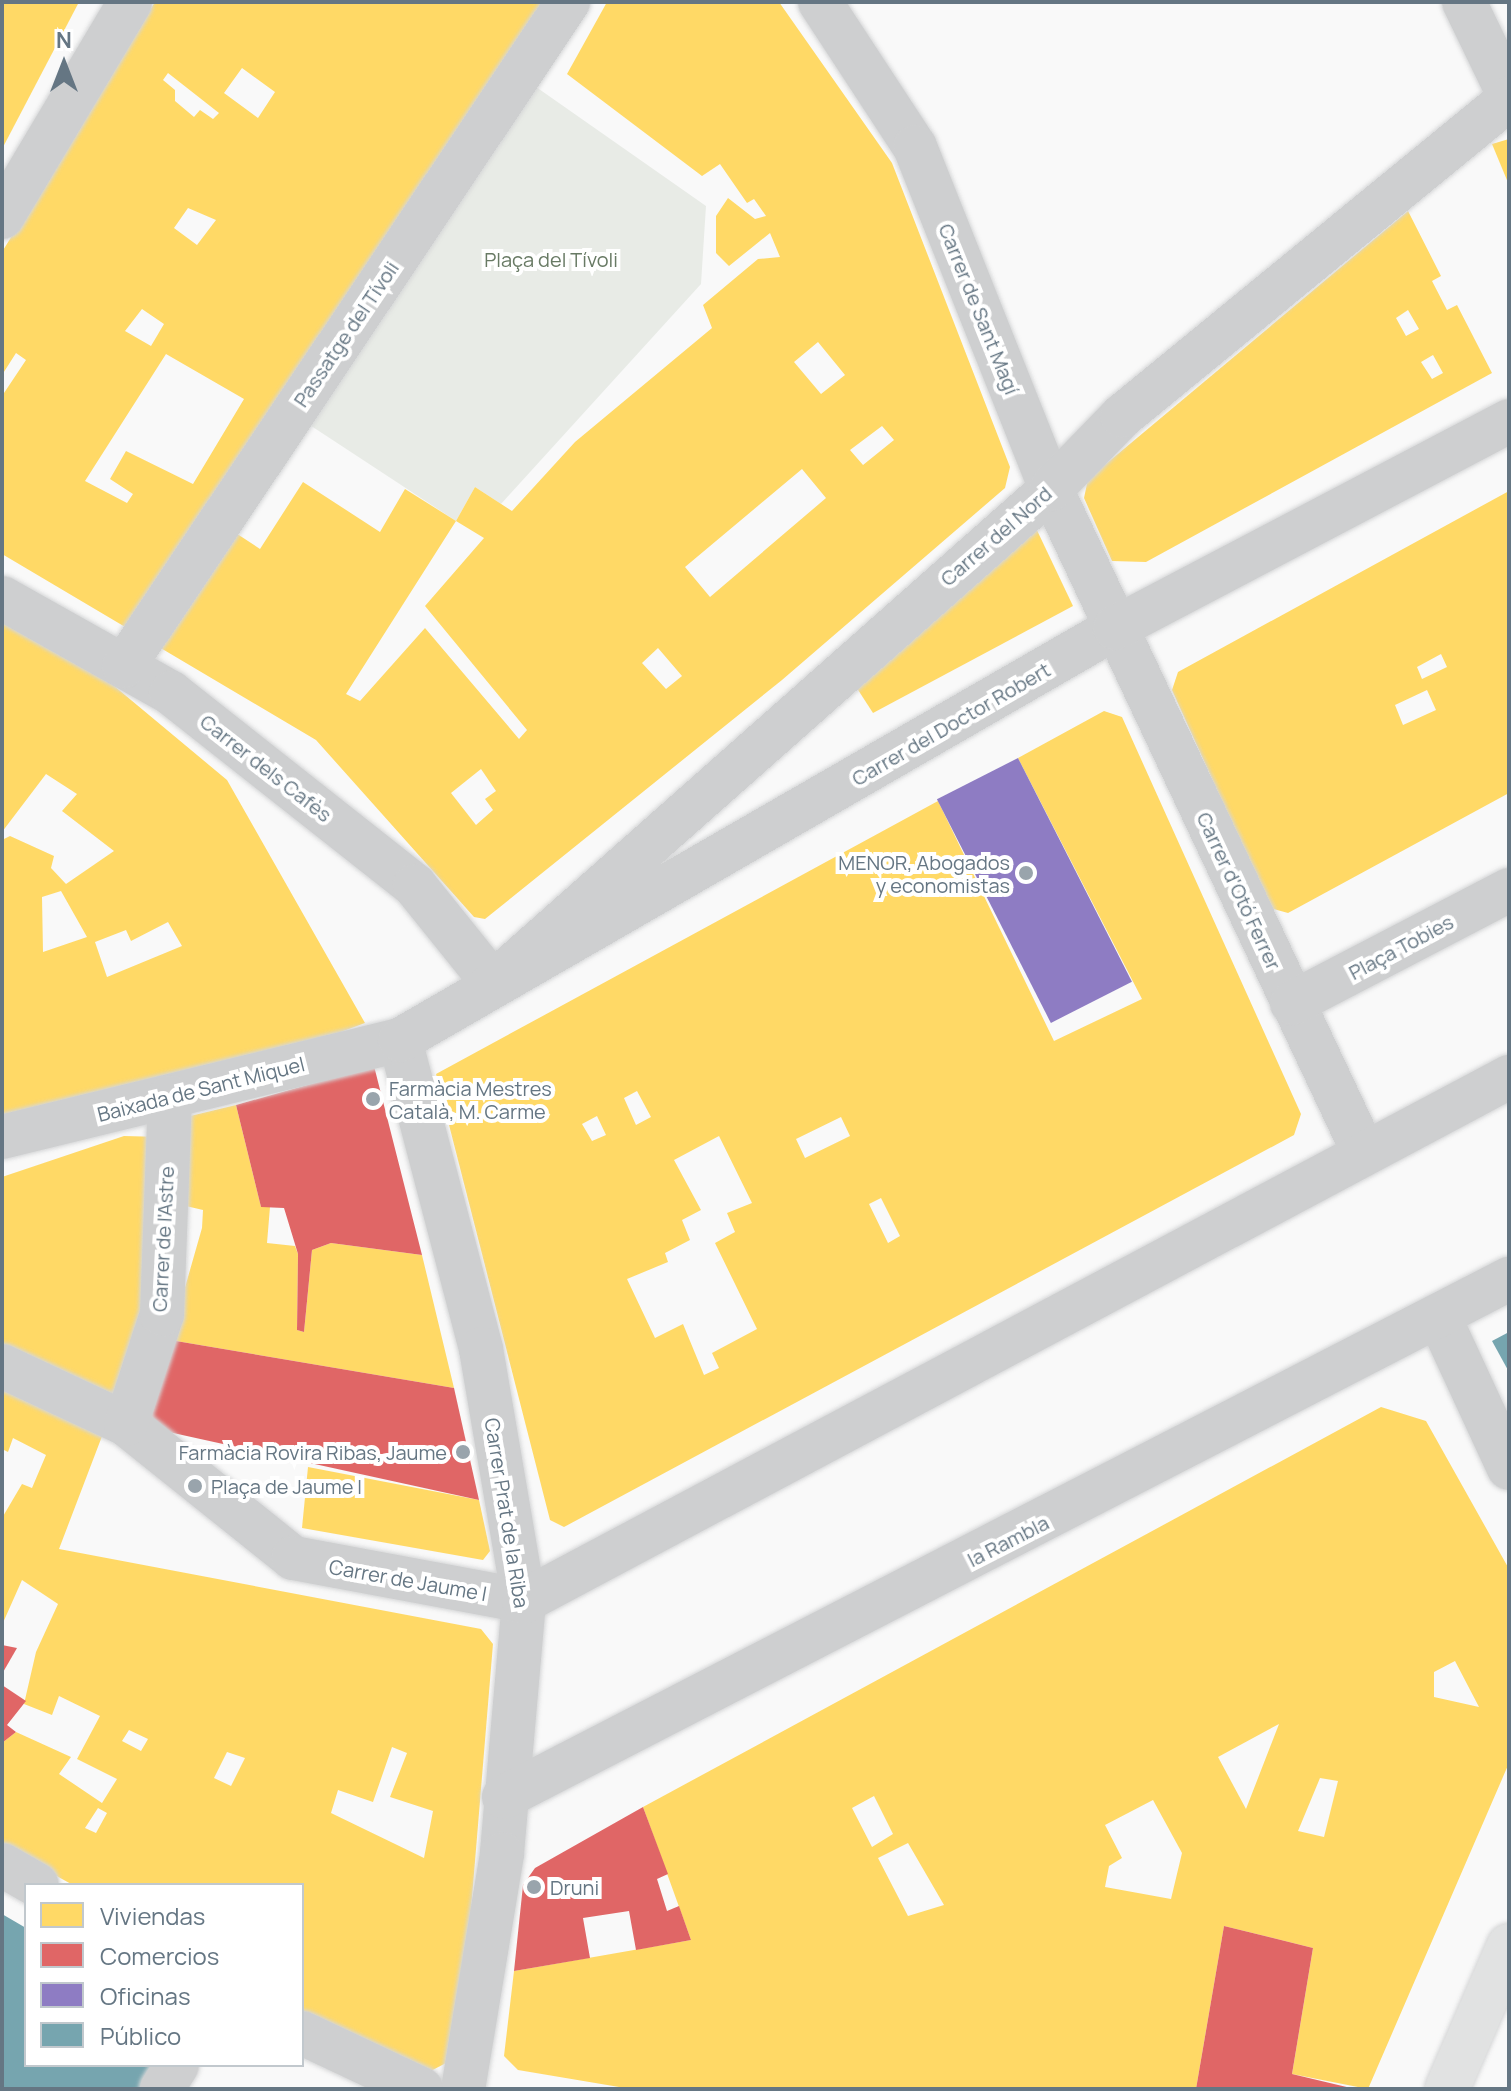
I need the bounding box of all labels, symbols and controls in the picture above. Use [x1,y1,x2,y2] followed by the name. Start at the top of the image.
[24,24,104,104] north arrow
[56,25,72,55] text: N
[934,220,1024,398] street label: Carrer de Sant Magí
[484,247,618,271] park label: Plaça del Tívoli
[288,257,404,411] street label: Passatge del Tívoli
[936,481,1056,591] street label: Carrer del Nord
[848,657,1054,791] street label: Carrer del Doctor Robert
[196,709,336,827] street label: Carrer dels Cafès
[1192,808,1286,974] street label: Carrer d'Otó Ferrer
[838,850,1010,897] place label: MENOR, Abogados y economistas
[1017,864,1035,882] marker: MENOR, Abogados y economistas
[1345,909,1457,985] street label: Plaça Tobies
[95,1052,307,1126] street label: Baixada de Sant Miquel
[389,1076,552,1123] place label: Farmàcia Mestres Català, M. Carme
[364,1090,382,1108] marker: Farmàcia Mestres Català, M. Carme
[147,1166,179,1312] street label: Carrer de l'Astre
[480,1416,534,1610] street label: Carrer Prat de la Riba
[179,1440,447,1464] place label: Farmàcia Rovira Ribas, Jaume
[454,1443,472,1461] marker: Farmàcia Rovira Ribas, Jaume
[211,1474,362,1498] place label: Plaça de Jaume I
[186,1477,204,1495] marker: Plaça de Jaume I
[963,1510,1053,1572] street label: la Rambla
[327,1554,489,1606] street label: Carrer de Jaume I
[550,1875,599,1899] place label: Druni
[525,1878,543,1896] marker: Druni
[24,1883,304,2067] legend
[100,1899,205,1932] text: Viviendas
[100,1939,219,1972] text: Comercios
[100,1979,191,2012] text: Oficinas
[100,2019,181,2052] text: Público

